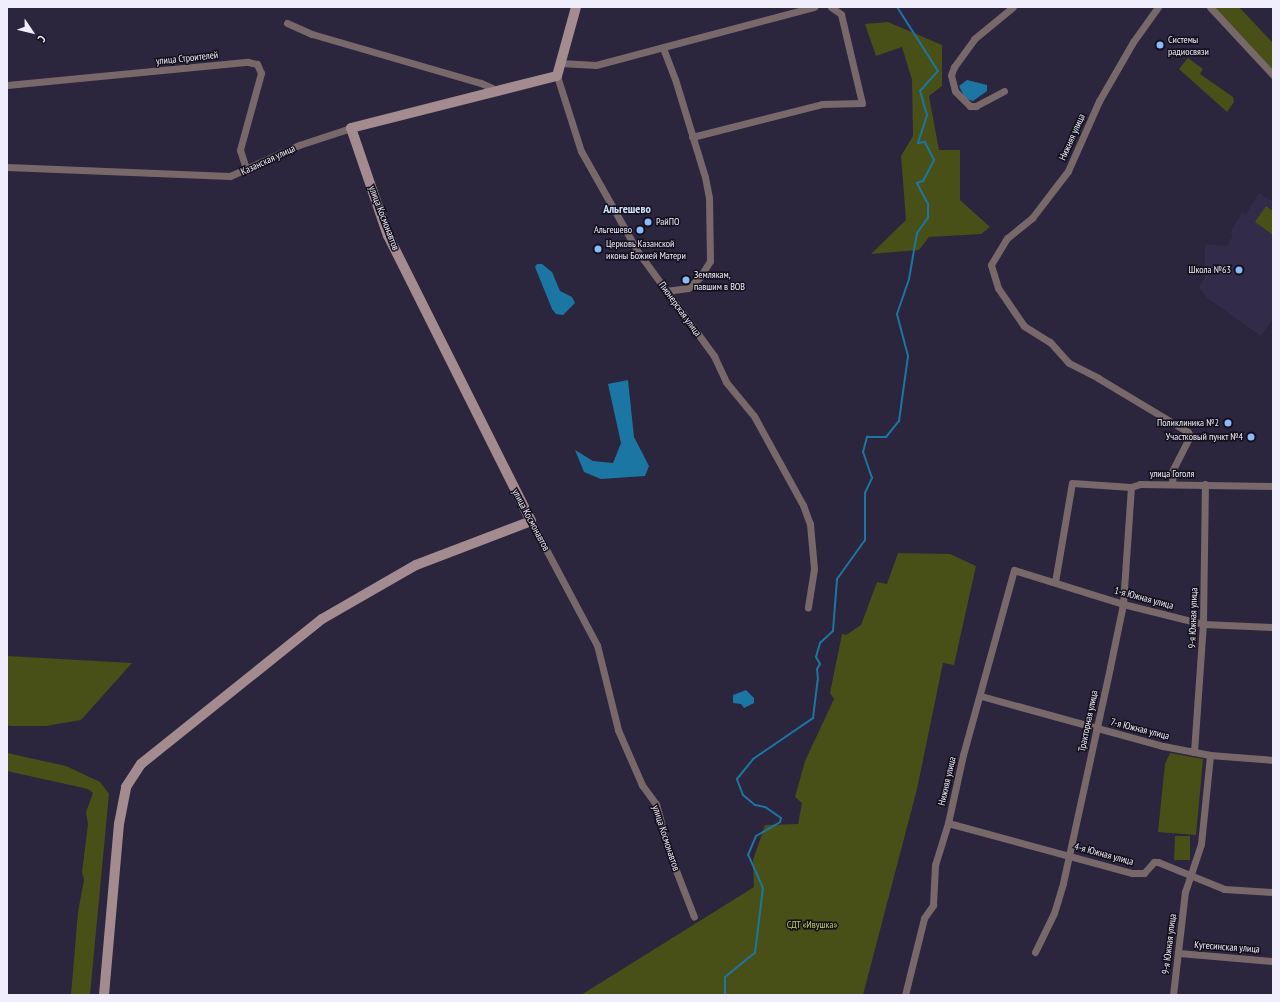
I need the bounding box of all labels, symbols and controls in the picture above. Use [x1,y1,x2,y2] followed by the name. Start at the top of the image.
[12,12,52,52] north arrow
[35,33,49,45] text: С
[1168,33,1209,56] place label: Системы радиосвязи
[1155,40,1165,50] marker: Системы радиосвязи
[155,49,219,67] street label: улица Строителей
[1056,112,1088,162] street label: Нижняя улица
[239,142,297,178] street label: Казанская улица
[366,184,402,252] street label: улица Космонавтов
[603,202,651,216] district label: Альгешево
[656,216,679,228] place label: РайПО
[643,217,653,227] marker: РайПО
[594,224,632,236] place label: Альгешево
[635,225,645,235] marker: Альгешево
[606,237,686,260] place label: Церковь Казанской иконы Божией Матери
[593,244,603,254] marker: Церковь Казанской иконы Божией Матери
[1188,264,1231,276] place label: Школа №63
[1234,265,1244,275] marker: Школа №63
[694,268,745,292] place label: Землякам, павшим в ВОВ
[681,275,691,285] marker: Землякам, павшим в ВОВ
[656,279,704,339] street label: Пионерская улица
[1157,417,1219,429] place label: Поликлиника №2
[1222,417,1234,429] marker: Поликлиника №2
[1166,431,1243,443] place label: Участковый пункт №4
[1246,432,1256,442] marker: Участковый пункт №4
[1150,468,1194,480] street label: улица Гоголя
[510,487,552,553] street label: улица Космонавтов
[1113,584,1175,612] street label: 1-я Южная улица
[1186,587,1200,649] street label: 9-я Южная улица
[1076,689,1100,753] street label: Тракторная улица
[1109,716,1171,742] street label: 7-я Южная улица
[936,755,958,807] street label: Нижняя улица
[650,804,682,872] street label: улица Космонавтов
[1073,840,1135,868] street label: 4-я Южная улица
[1159,913,1179,975] street label: 9-я Южная улица
[787,919,837,931] park label: СДТ «Ивушка»
[1194,939,1260,955] street label: Кугесинская улица

